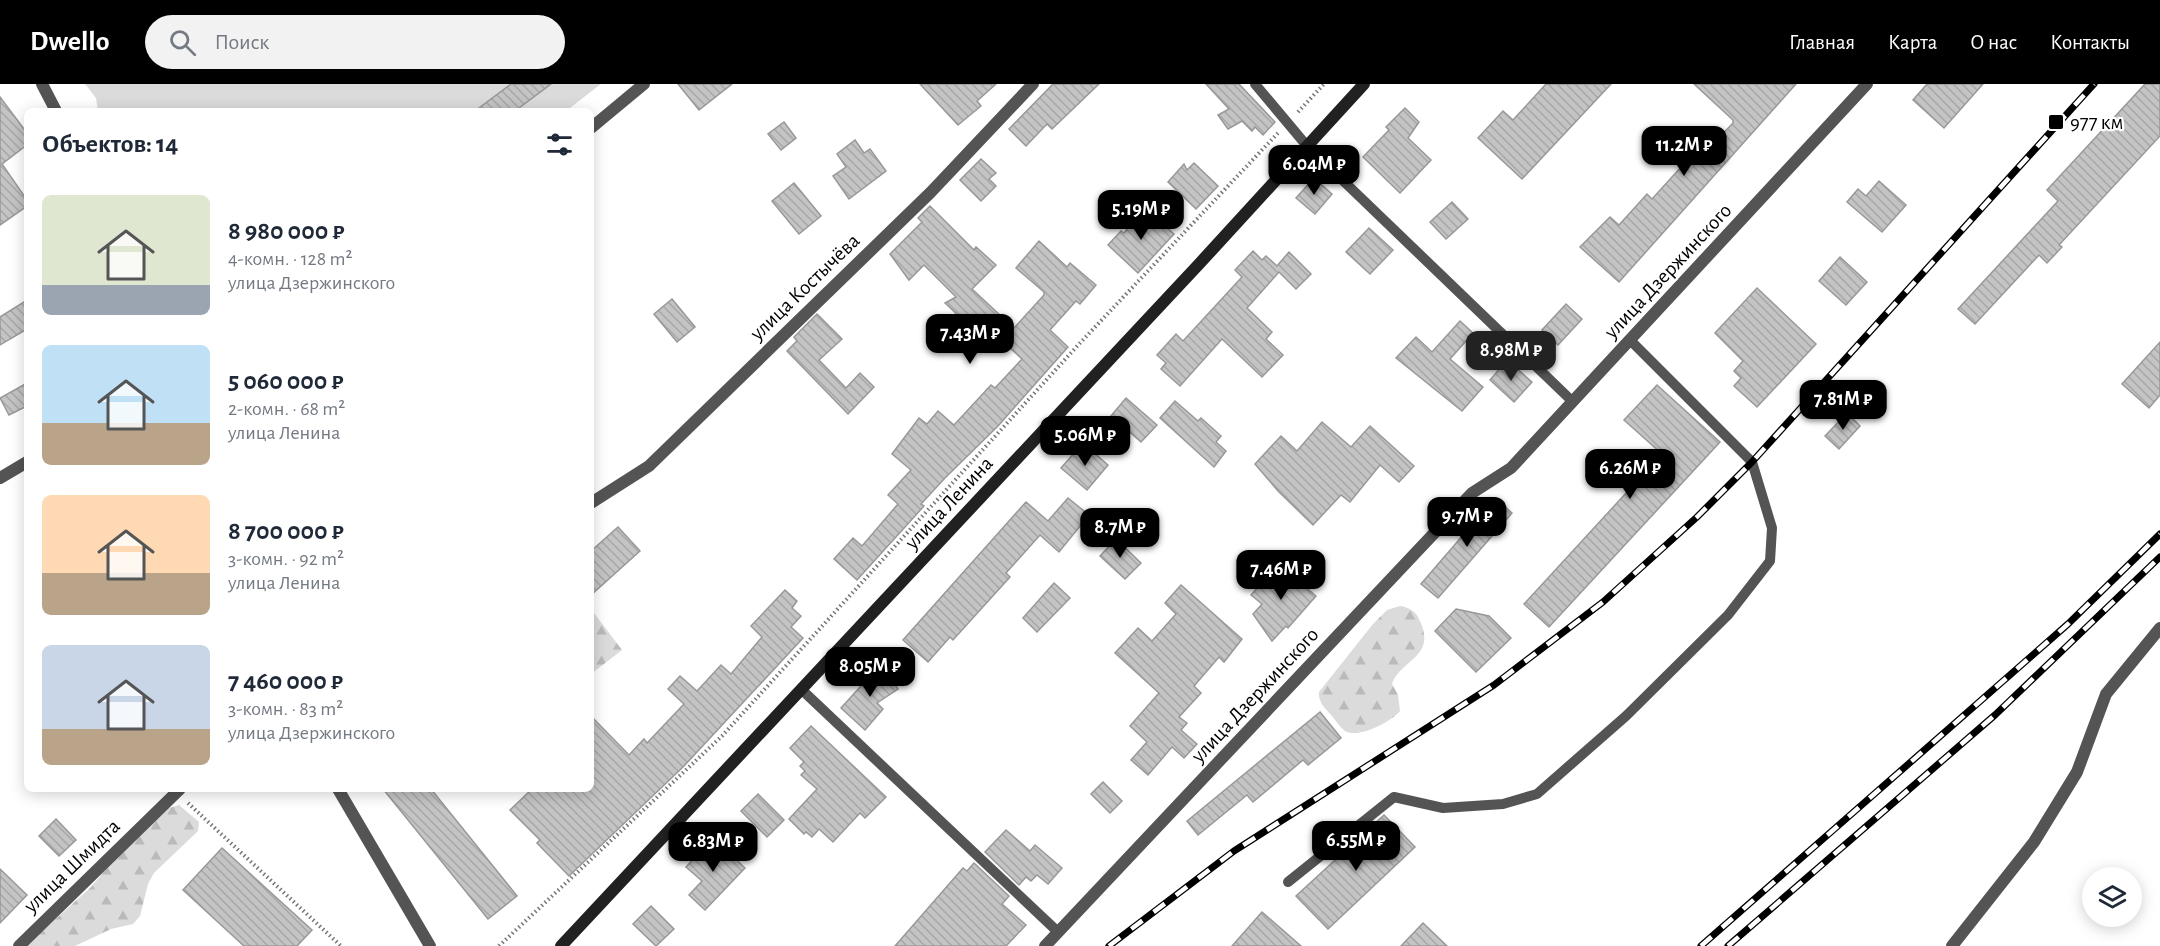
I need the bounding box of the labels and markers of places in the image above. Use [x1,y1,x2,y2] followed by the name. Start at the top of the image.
[2070,112,2123,133] place label: 977 км
[2047,113,2065,131] marker: 977 км
[1629,126,1739,177] pin: 11.2M ₽
[1259,145,1369,196] pin: 6.04M ₽
[1086,190,1196,241] pin: 5.19M ₽
[915,314,1025,365] pin: 7.43M ₽
[1456,331,1566,382] pin: 8.98M ₽
[1788,380,1898,431] pin: 7.81M ₽
[1030,416,1140,467] pin: 5.06M ₽
[1575,449,1685,500] pin: 6.26M ₽
[1418,497,1516,548] pin: 9.7M ₽
[1071,508,1169,559] pin: 8.7M ₽
[1226,550,1336,601] pin: 7.46M ₽
[815,647,925,698] pin: 8.05M ₽
[1301,821,1411,872] pin: 6.55M ₽
[658,822,768,873] pin: 6.83M ₽

